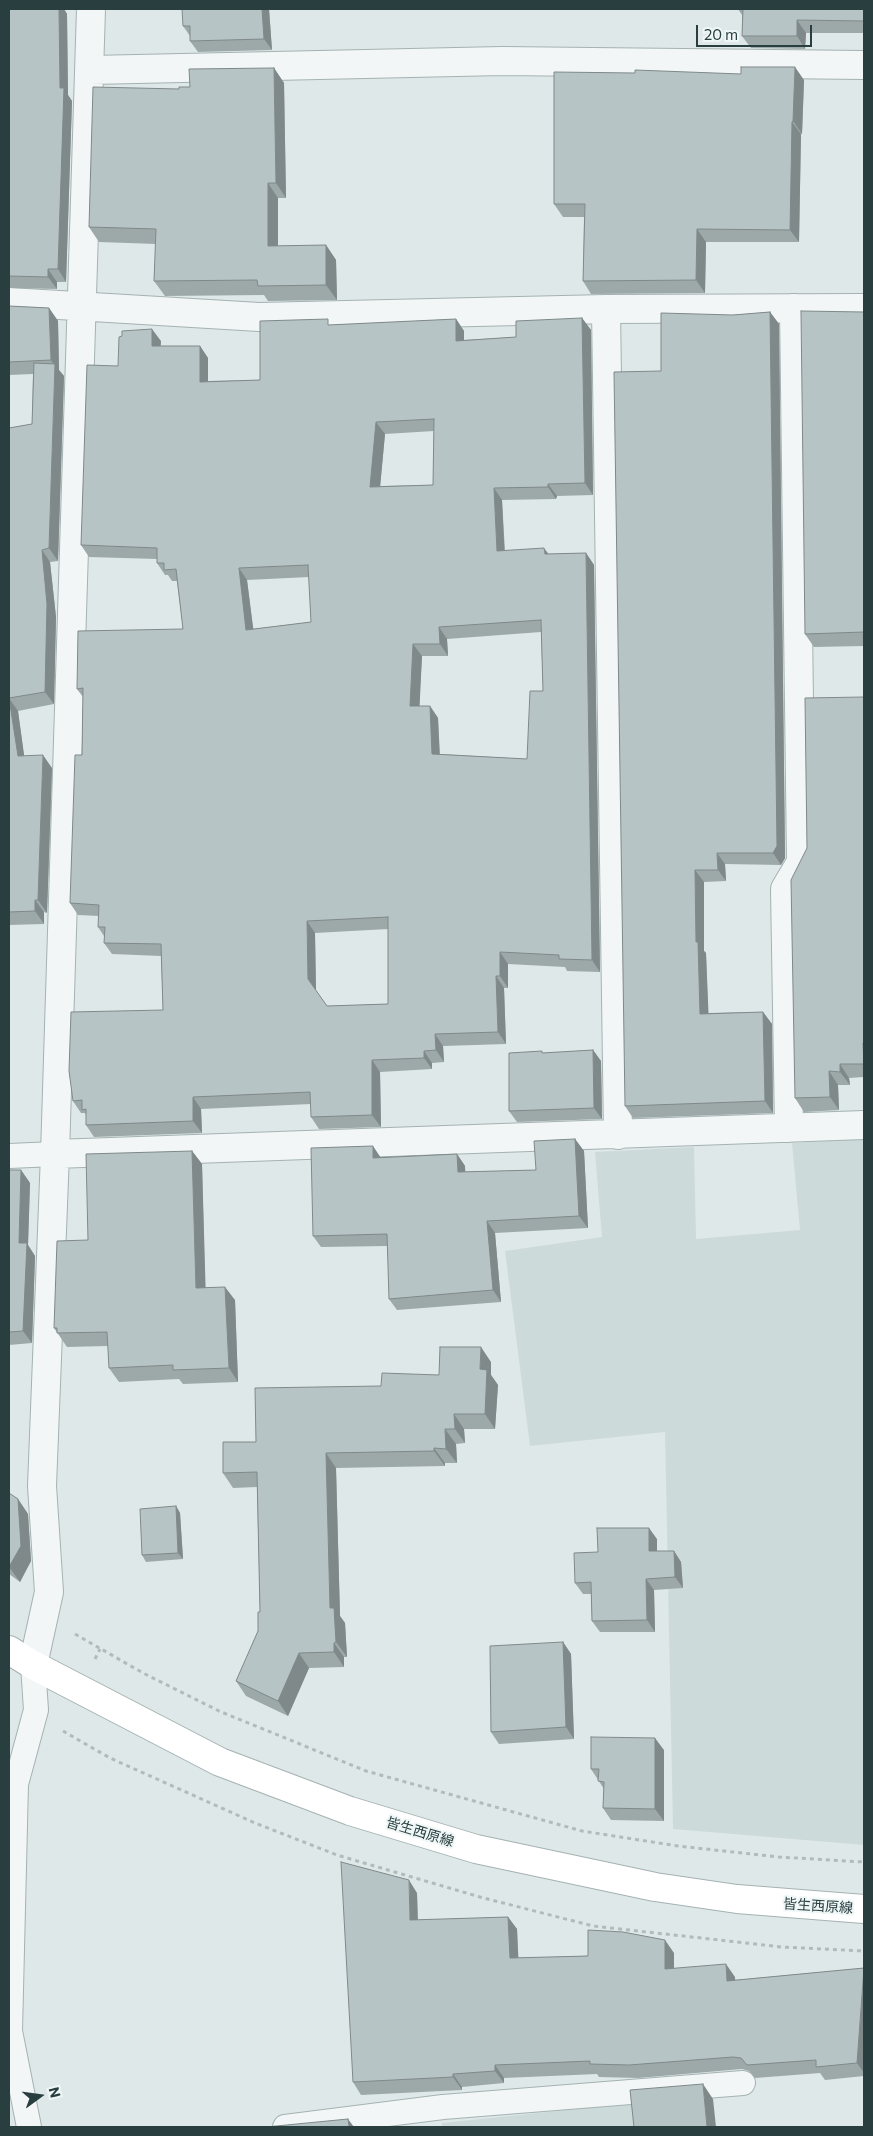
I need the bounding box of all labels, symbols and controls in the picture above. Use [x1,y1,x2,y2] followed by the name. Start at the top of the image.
[698,15,814,47] scale bar
[704,25,738,43] text: 20 m
[384,1814,456,1850] street label: 皆生西原線
[782,1895,854,1917] street label: 皆生西原線
[15,2071,65,2121] north arrow
[46,2085,65,2099] text: N

